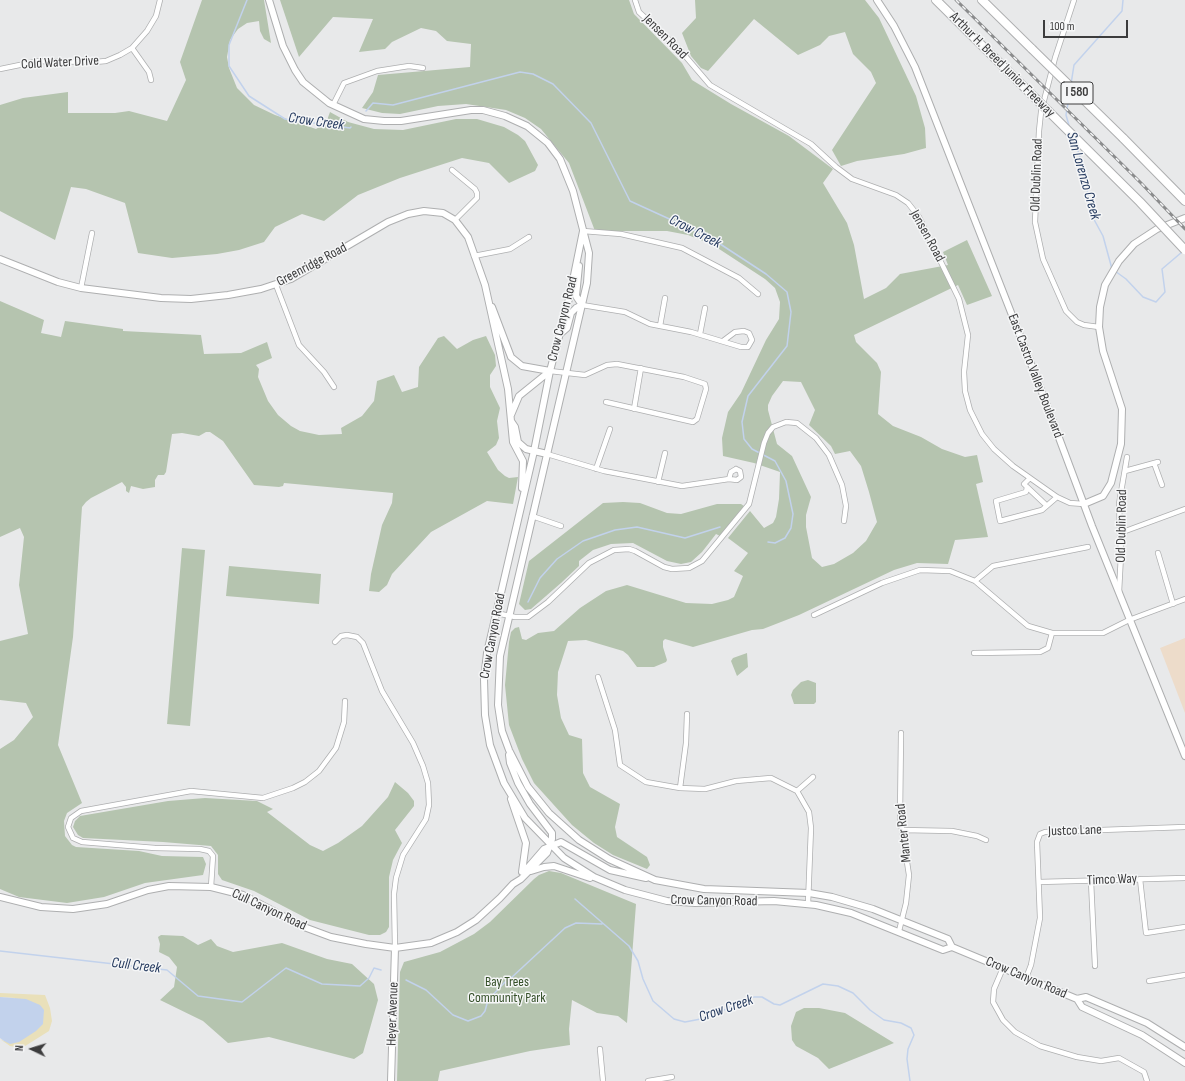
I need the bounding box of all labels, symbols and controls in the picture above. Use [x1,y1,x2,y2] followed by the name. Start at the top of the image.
[946,9,1058,121] street label: Arthur H. Breed Junior Freeway
[639,11,691,63] street label: Jensen Road
[1045,12,1130,38] scale bar
[1050,19,1075,34] text: 100 m
[21,53,99,73] street label: Cold Water Drive
[1061,82,1093,104] road number: I 580
[287,109,345,135] water label: Crow Creek
[1062,130,1104,222] water label: San Lorenzo Creek
[1027,138,1047,212] street label: Old Dublin Road
[906,207,948,265] street label: Jensen Road
[666,211,724,253] water label: Crow Creek
[274,239,350,291] street label: Greenridge Road
[544,275,582,363] street label: Crow Canyon Road
[1004,312,1066,440] street label: East Castro Valley Boulevard
[1113,489,1131,563] street label: Old Dublin Road
[476,592,510,680] street label: Crow Canyon Road
[893,803,915,863] street label: Manter Road
[1048,822,1102,840] street label: Justco Lane
[1087,871,1137,889] street label: Timco Way
[229,885,309,935] street label: Cull Canyon Road
[670,892,758,910] street label: Crow Canyon Road
[983,953,1069,1003] street label: Crow Canyon Road
[110,954,162,978] water label: Cull Creek
[468,974,546,1006] park label: Bay Trees Community Park
[383,982,403,1046] street label: Heyer Avenue
[697,991,755,1027] water label: Crow Creek
[12,1029,52,1069] north arrow
[13,1045,26,1052] text: N

